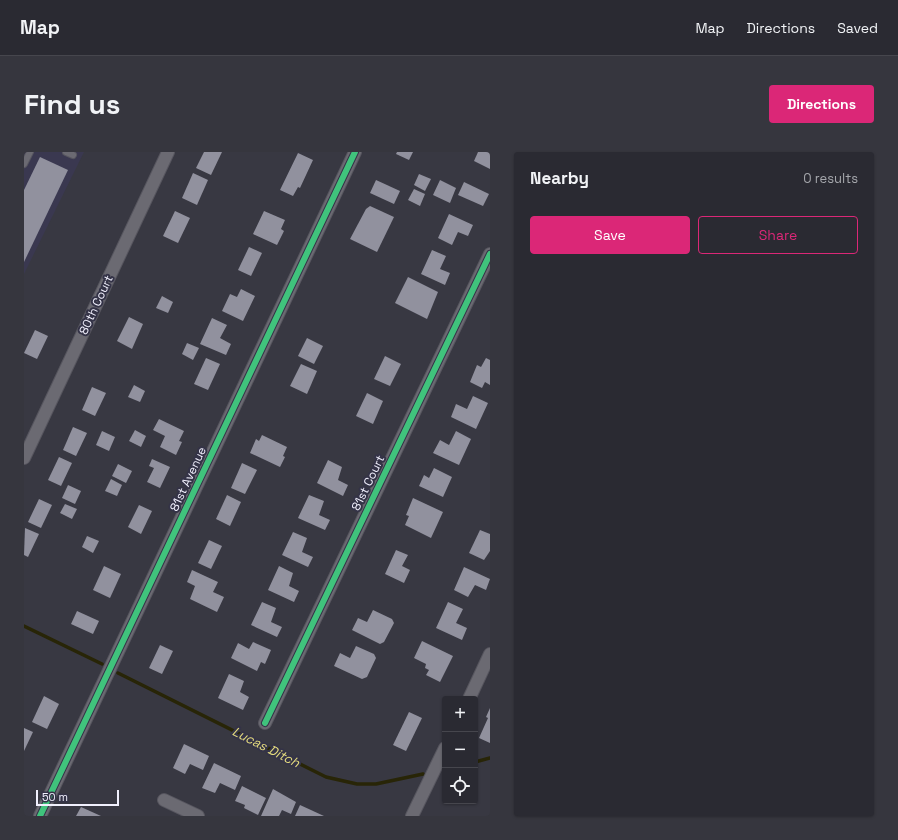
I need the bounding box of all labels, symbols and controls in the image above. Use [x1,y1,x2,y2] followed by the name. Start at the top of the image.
[20,15,60,40] text: Map
[695,19,725,37] text: Map
[747,19,815,37] text: Directions
[837,19,878,37] text: Saved
[769,85,874,123] button: Directions
[24,86,121,122] text: Find us
[530,167,589,189] text: Nearby
[803,170,858,187] text: 0 results
[530,216,690,254] button: Save
[698,216,858,254] button: Share
[75,273,117,337] street label: 80th Court
[166,444,210,514] street label: 81st Avenue
[348,453,388,513] street label: 81st Court
[442,696,478,804] map controls
[442,696,478,732] button: +
[229,723,304,772] water label: Lucas Ditch
[442,732,478,768] button: −
[442,768,478,804] button: locate
[36,788,119,807] scale bar
[42,790,68,804] text: 50 m

